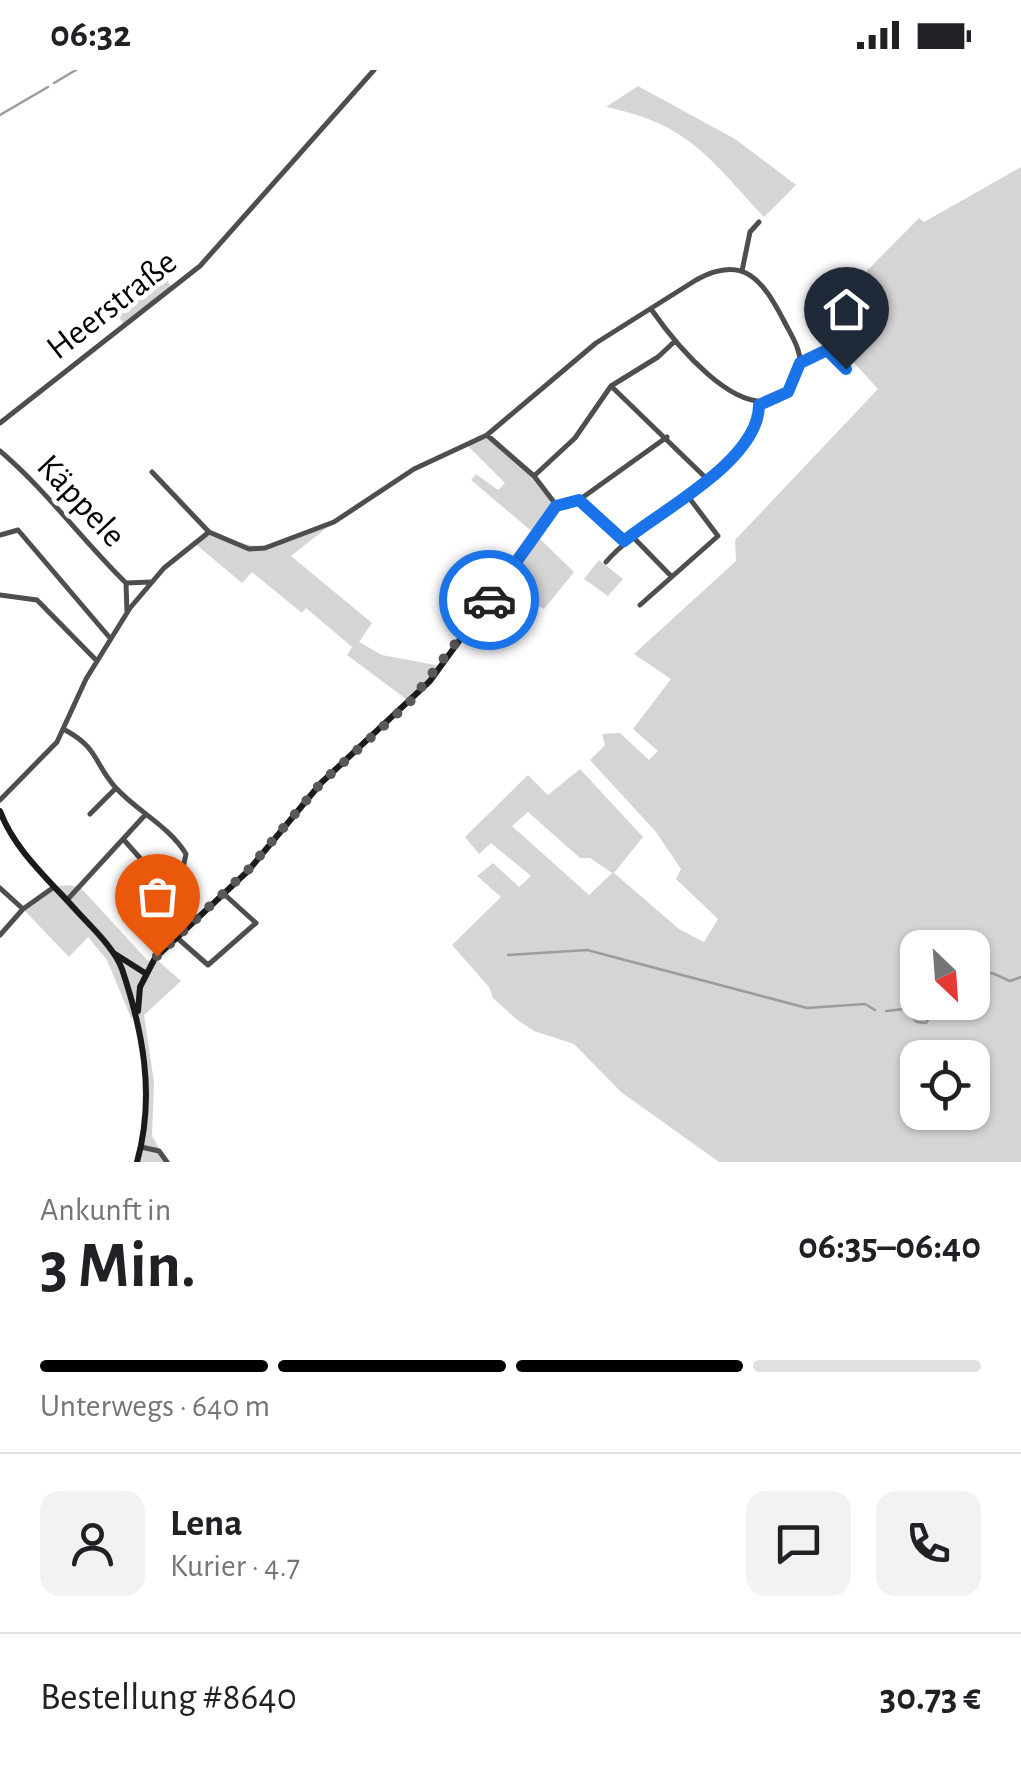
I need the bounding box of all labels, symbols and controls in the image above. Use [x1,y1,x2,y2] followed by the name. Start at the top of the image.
[50,16,131,54] text: 06:32
[41,244,183,366] street label: Heerstraße
[804,267,889,370] pin
[819,282,874,337] icon: home
[30,448,132,554] street label: Käppele
[439,550,539,650] courier
[462,573,517,628] icon: car
[115,854,200,957] pin
[130,869,185,924] icon: bag
[900,930,990,1020] north arrow
[900,930,990,1130] map controls
[900,1040,990,1130] button: locate
[40,1194,171,1226] text: Ankunft in
[798,1228,981,1266] text: 06:35–06:40
[40,1234,196,1299] text: 3 Min.
[40,1390,270,1422] text: Unterwegs · 640 m
[40,1491,145,1596] button: person
[746,1491,851,1596] button: chat
[876,1491,981,1596] button: phone
[170,1505,243,1543] text: Lena
[170,1550,300,1582] text: Kurier · 4.7
[40,1679,297,1717] text: Bestellung #8640
[880,1679,981,1717] text: 30.73 €

